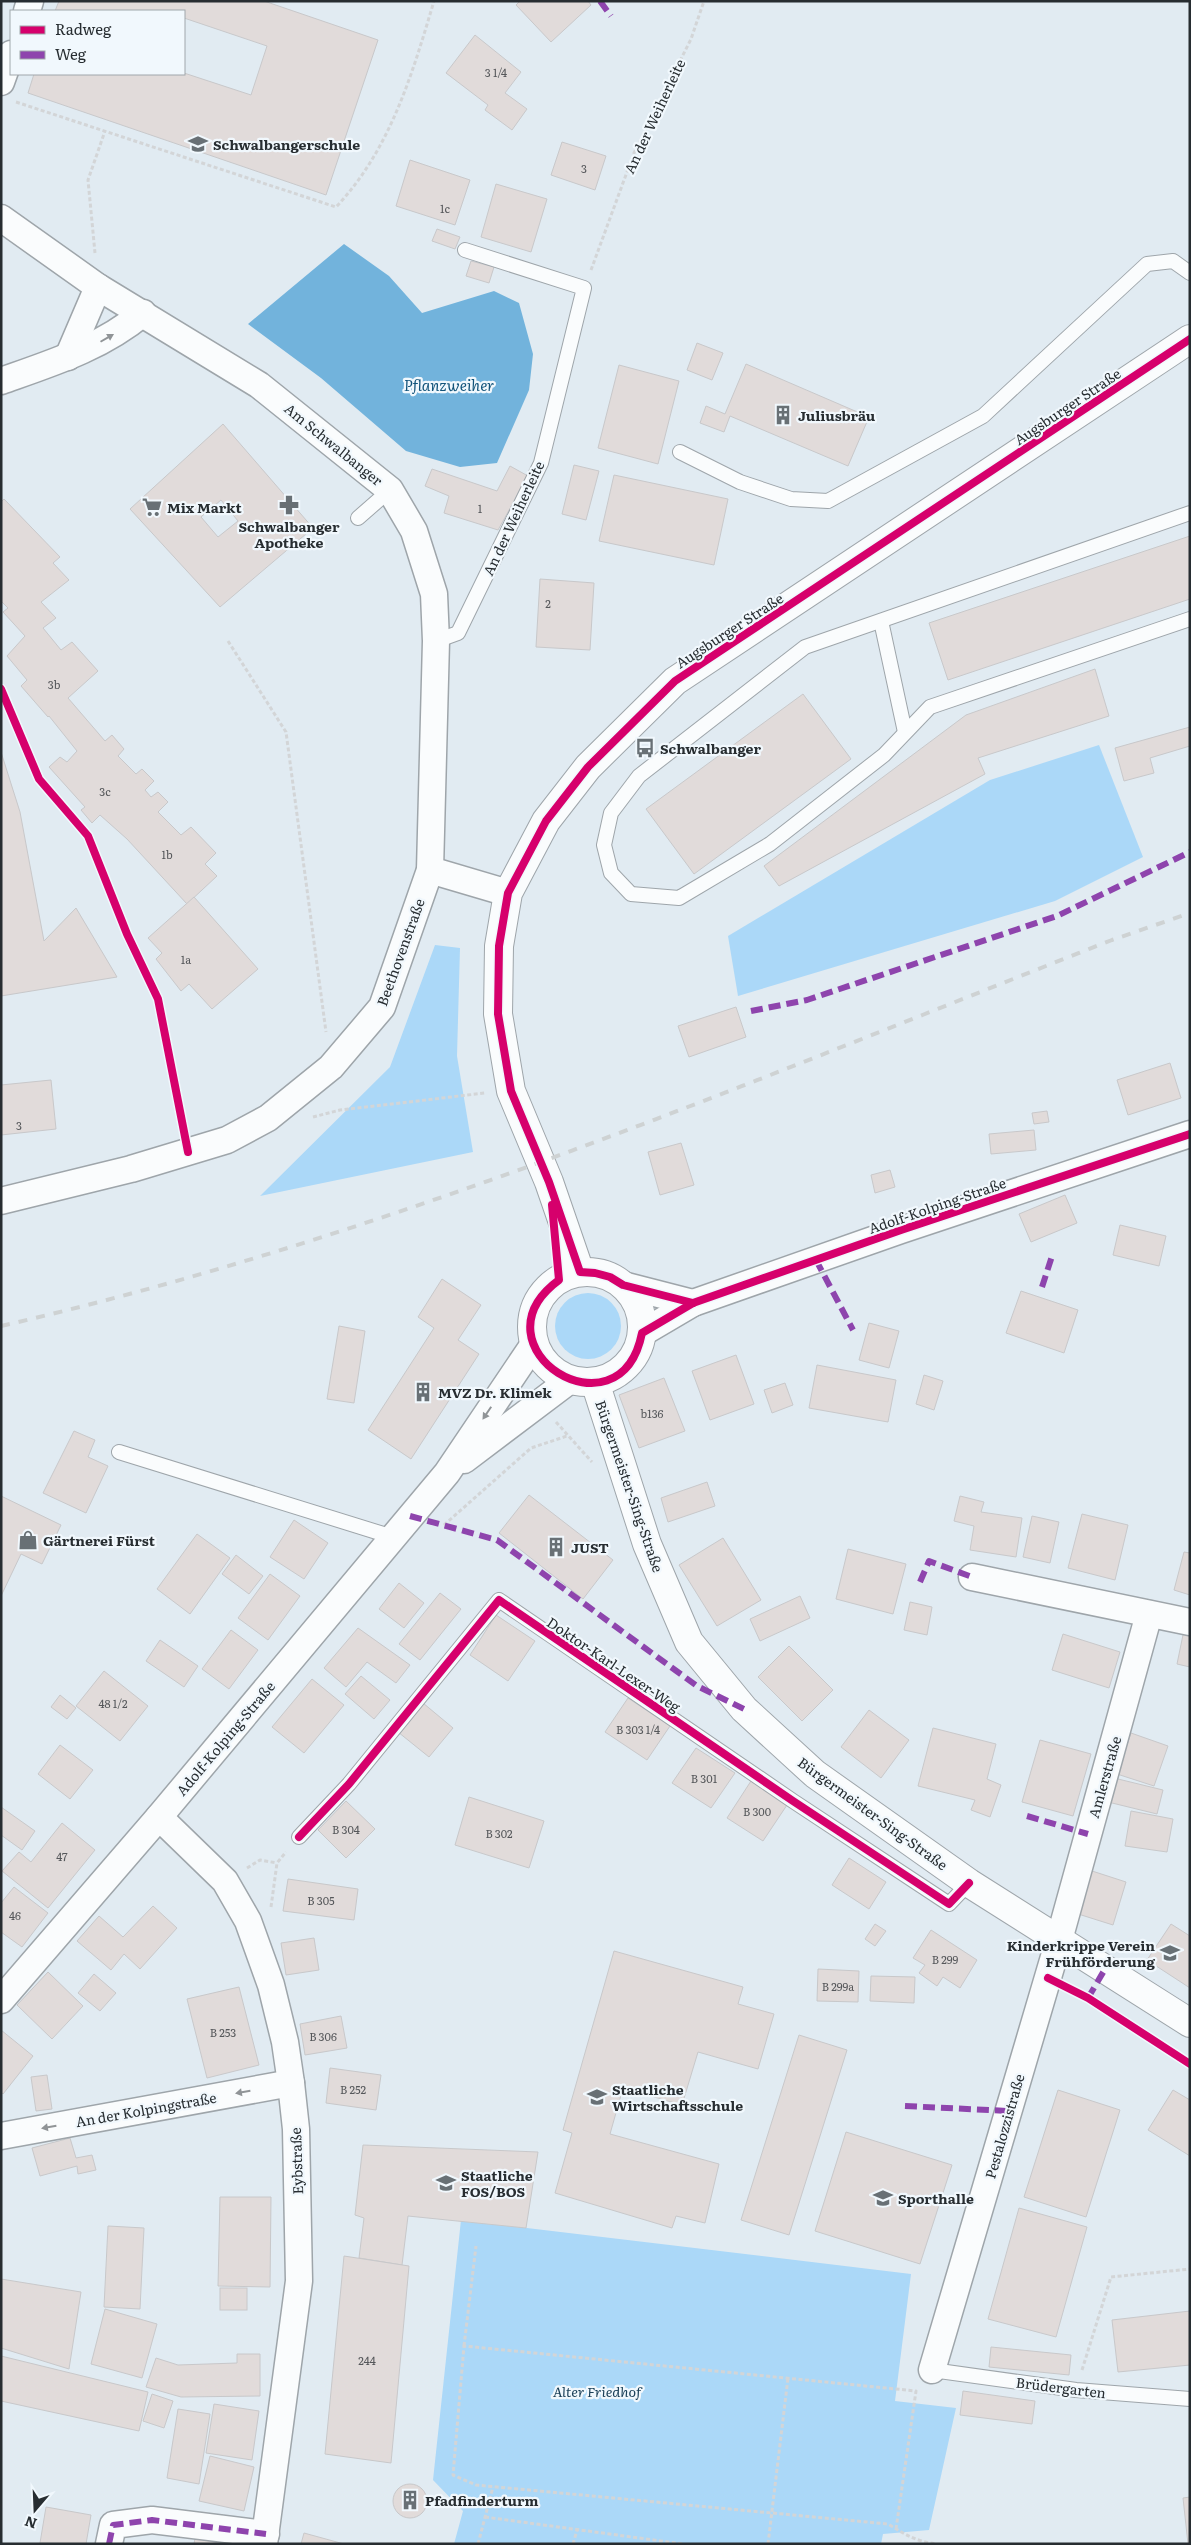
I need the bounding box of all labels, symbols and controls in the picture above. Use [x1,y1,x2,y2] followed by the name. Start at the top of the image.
[10,10,185,75] legend
[55,17,112,40] text: Radweg
[55,42,87,65] text: Weg
[619,55,689,177] street label: An der Weiherleite
[485,64,507,80] house number: 3 1/4
[187,133,209,155] school or university icon: Schwalbangerschule
[213,134,360,154] place label: Schwalbangerschule
[581,160,587,176] house number: 3
[440,200,450,216] house number: 1c
[101,334,114,343] one-way arrow
[1010,363,1124,449] street label: Augsburger Straße
[404,373,494,396] water label: Pflanzweiher
[281,398,388,490] street label: Am Schwalbanger
[772,404,794,426] building icon: Juliusbräu
[798,405,876,425] place label: Juliusbräu
[478,457,548,579] street label: An der Weiherleite
[278,494,300,516] pharmacy icon: Schwalbanger Apotheke
[141,496,163,518] supermarket icon: Mix Markt
[167,497,242,517] place label: Mix Markt
[478,500,483,516] house number: 1
[239,516,340,552] place label: Schwalbanger Apotheke
[671,588,787,672] street label: Augsburger Straße
[545,595,551,611] house number: 2
[48,676,61,692] house number: 3b
[634,737,656,759] bus stop icon: Schwalbanger
[660,738,761,758] place label: Schwalbanger
[99,783,111,799] house number: 3c
[161,846,173,862] house number: 1b
[371,895,429,1009] street label: Beethovenstraße
[181,951,191,967] house number: 1a
[16,1117,22,1133] house number: 3
[866,1172,1008,1238] street label: Adolf-Kolping-Straße
[412,1381,434,1403] building icon: MVZ Dr. Klimek
[438,1382,552,1402] place label: MVZ Dr. Klimek
[591,1397,669,1575] street label: Bürgermeister-Sing-Straße
[640,1405,664,1421] house number: b136
[482,1407,492,1420] one-way arrow
[17,1529,39,1551] shop icon: Gärtnerei Fürst
[43,1530,156,1550] place label: Gärtnerei Fürst
[545,1536,567,1558] building icon: JUST
[571,1537,609,1557] place label: JUST
[543,1612,685,1716] street label: Doktor-Karl-Lexer-Weg
[171,1676,279,1800] street label: Adolf-Kolping-Straße
[98,1695,128,1711] house number: 48 1/2
[616,1721,660,1737] house number: B 303 1/4
[1083,1734,1125,1820] street label: Amlerstraße
[794,1752,952,1874] street label: Bürgermeister-Sing-Straße
[691,1770,718,1786] house number: B 301
[743,1803,771,1819] house number: B 300
[332,1821,360,1837] house number: B 304
[485,1825,513,1841] house number: B 302
[56,1848,68,1864] house number: 47
[307,1892,335,1908] house number: B 305
[9,1907,21,1923] house number: 46
[1007,1935,1156,1971] place label: Kinderkrippe Verein Frühförderung
[1159,1942,1181,1964] school or university icon: Kinderkrippe Verein Frühförderung
[932,1951,959,1967] house number: B 299
[822,1978,854,1994] house number: B 299a
[210,2024,236,2040] house number: B 253
[309,2028,337,2044] house number: B 306
[979,2071,1029,2181] street label: Pestalozzistraße
[612,2079,743,2115] place label: Staatliche Wirtschaftsschule
[340,2081,366,2097] house number: B 252
[586,2086,608,2108] school or university icon: Staatliche Wirtschaftsschule
[74,2087,218,2131] street label: An der Kolpingstraße
[235,2088,251,2096] one-way arrow
[40,2124,56,2132] one-way arrow
[285,2127,307,2195] street label: Eybstraße
[461,2165,533,2201] place label: Staatliche FOS/BOS
[435,2172,457,2194] school or university icon: Staatliche FOS/BOS
[872,2187,894,2209] school or university icon: Sporthalle
[898,2188,974,2208] place label: Sporthalle
[358,2352,376,2368] house number: 244
[1015,2372,1107,2402] street label: Brüdergarten
[553,2381,643,2401] park label: Alter Friedhof
[10,2485,60,2535] north arrow
[399,2489,421,2511] building icon: Pfadfinderturm
[425,2490,538,2510] place label: Pfadfinderturm
[21,2512,39,2535] text: N

